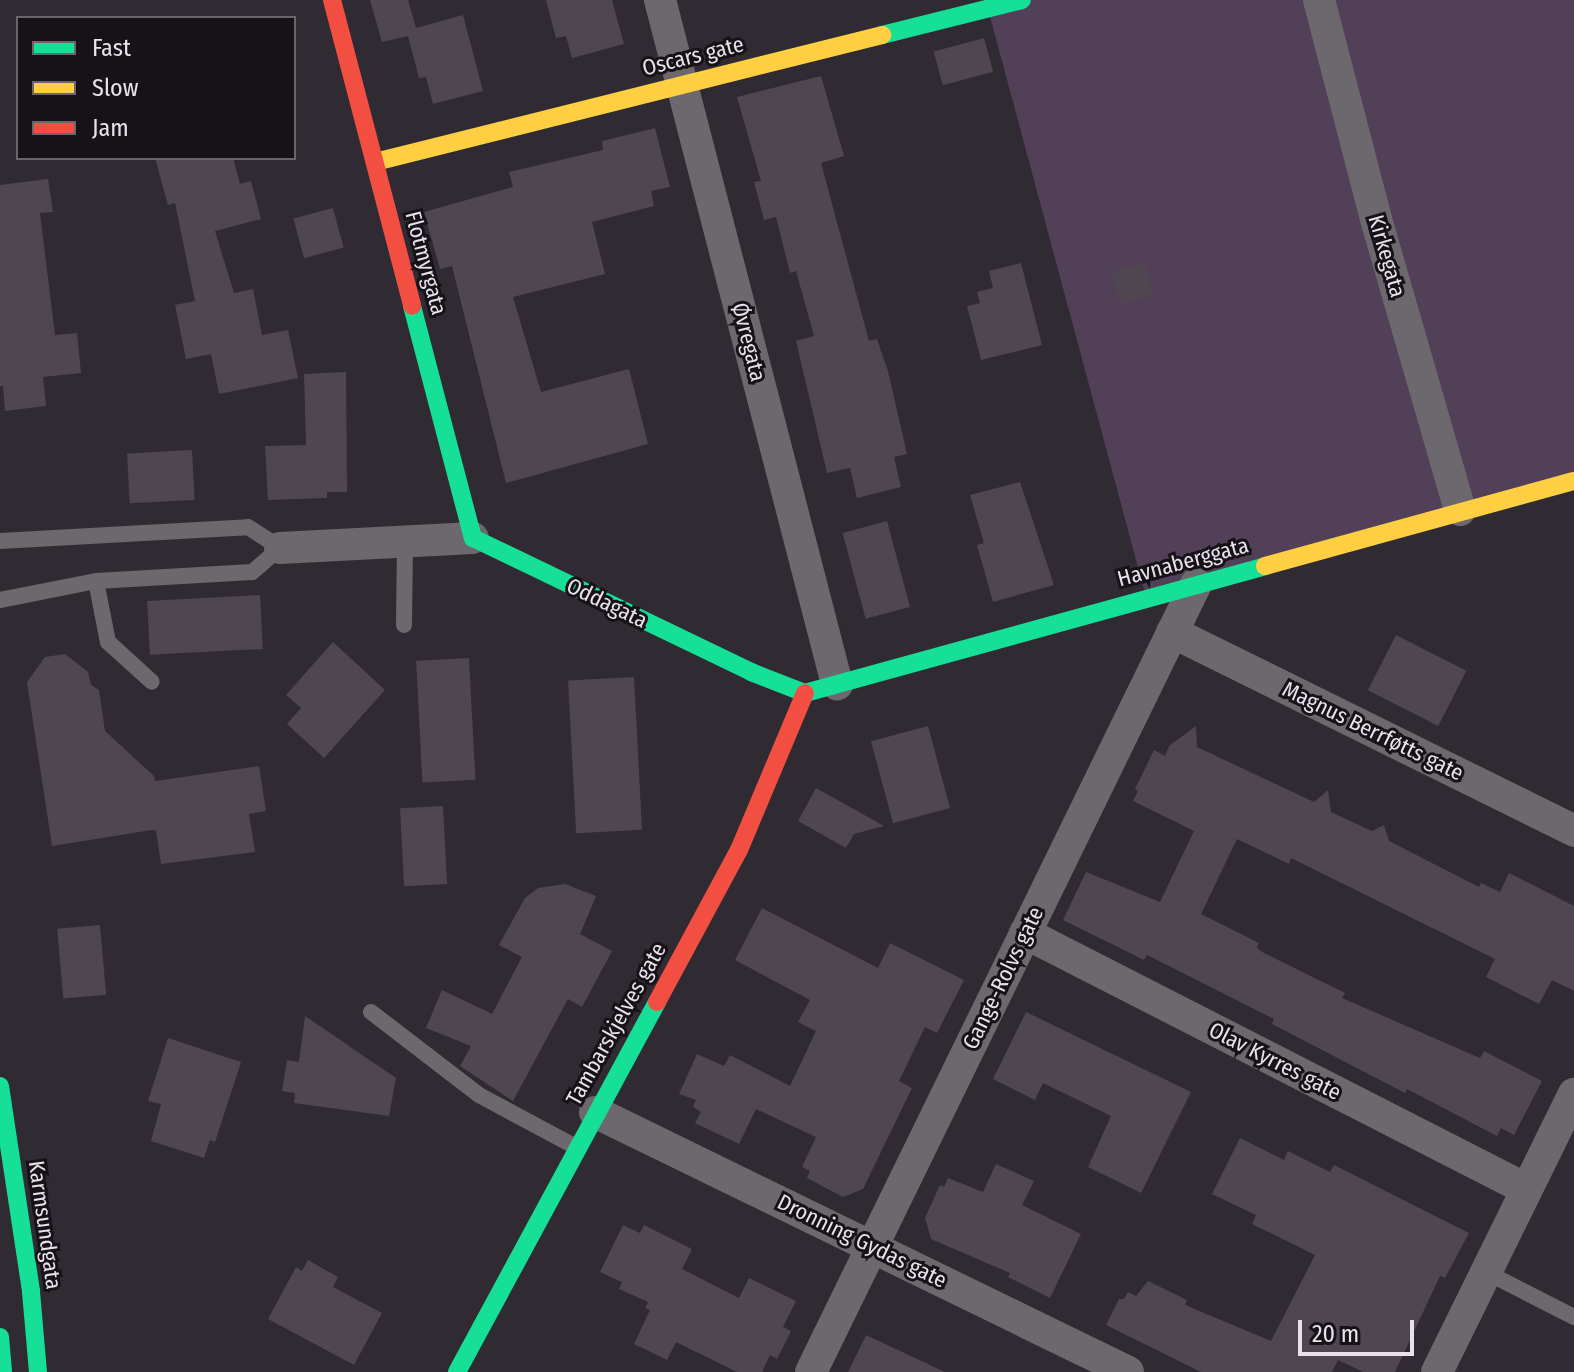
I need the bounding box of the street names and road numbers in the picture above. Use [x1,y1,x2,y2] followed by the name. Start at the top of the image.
[640,31,746,81] street label: Oscars gate
[399,208,453,318] street label: Flotmyrgata
[1363,212,1411,300] street label: Kirkegata
[727,300,771,384] street label: Øvregata
[1115,532,1251,592] street label: Havnaberggata
[562,572,652,634] street label: Oddagata
[1278,676,1468,786] street label: Magnus Berrføtts gate
[957,902,1049,1054] street label: Gange-Rolvs gate
[560,938,672,1110] street label: Tambarskjelves gate
[1205,1016,1345,1106] street label: Olav Kyrres gate
[23,1159,67,1291] street label: Karmsundgata
[773,1189,951,1293] street label: Dronning Gydas gate

